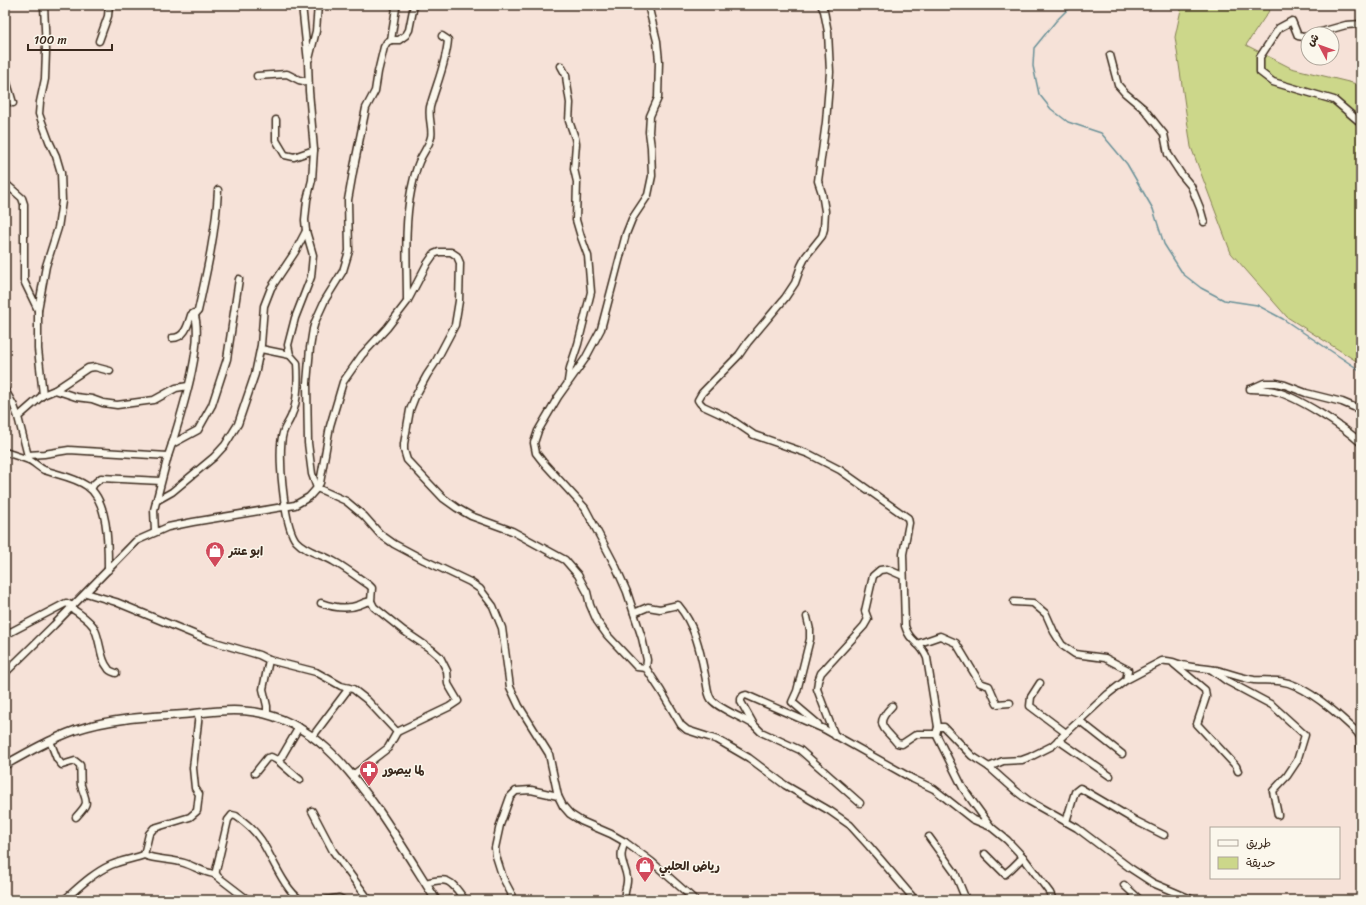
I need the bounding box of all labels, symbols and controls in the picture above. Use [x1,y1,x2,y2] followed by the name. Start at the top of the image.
[28,26,112,52] scale bar
[1300,26,1340,66] north arrow
[34,29,67,51] text: 100 m
[1302,29,1324,51] text: ش
[204,540,226,568] shop icon: ابو عنتر
[228,540,263,562] place label: ابو عنتر
[358,759,380,787] pharmacy icon: لما بيصور
[382,759,425,781] place label: لما بيصور
[1210,827,1340,879] legend
[1246,832,1271,854] text: طريق
[1246,852,1275,874] text: حديقة
[634,855,656,883] shop icon: رياض الحلبي
[659,855,720,877] place label: رياض الحلبي

